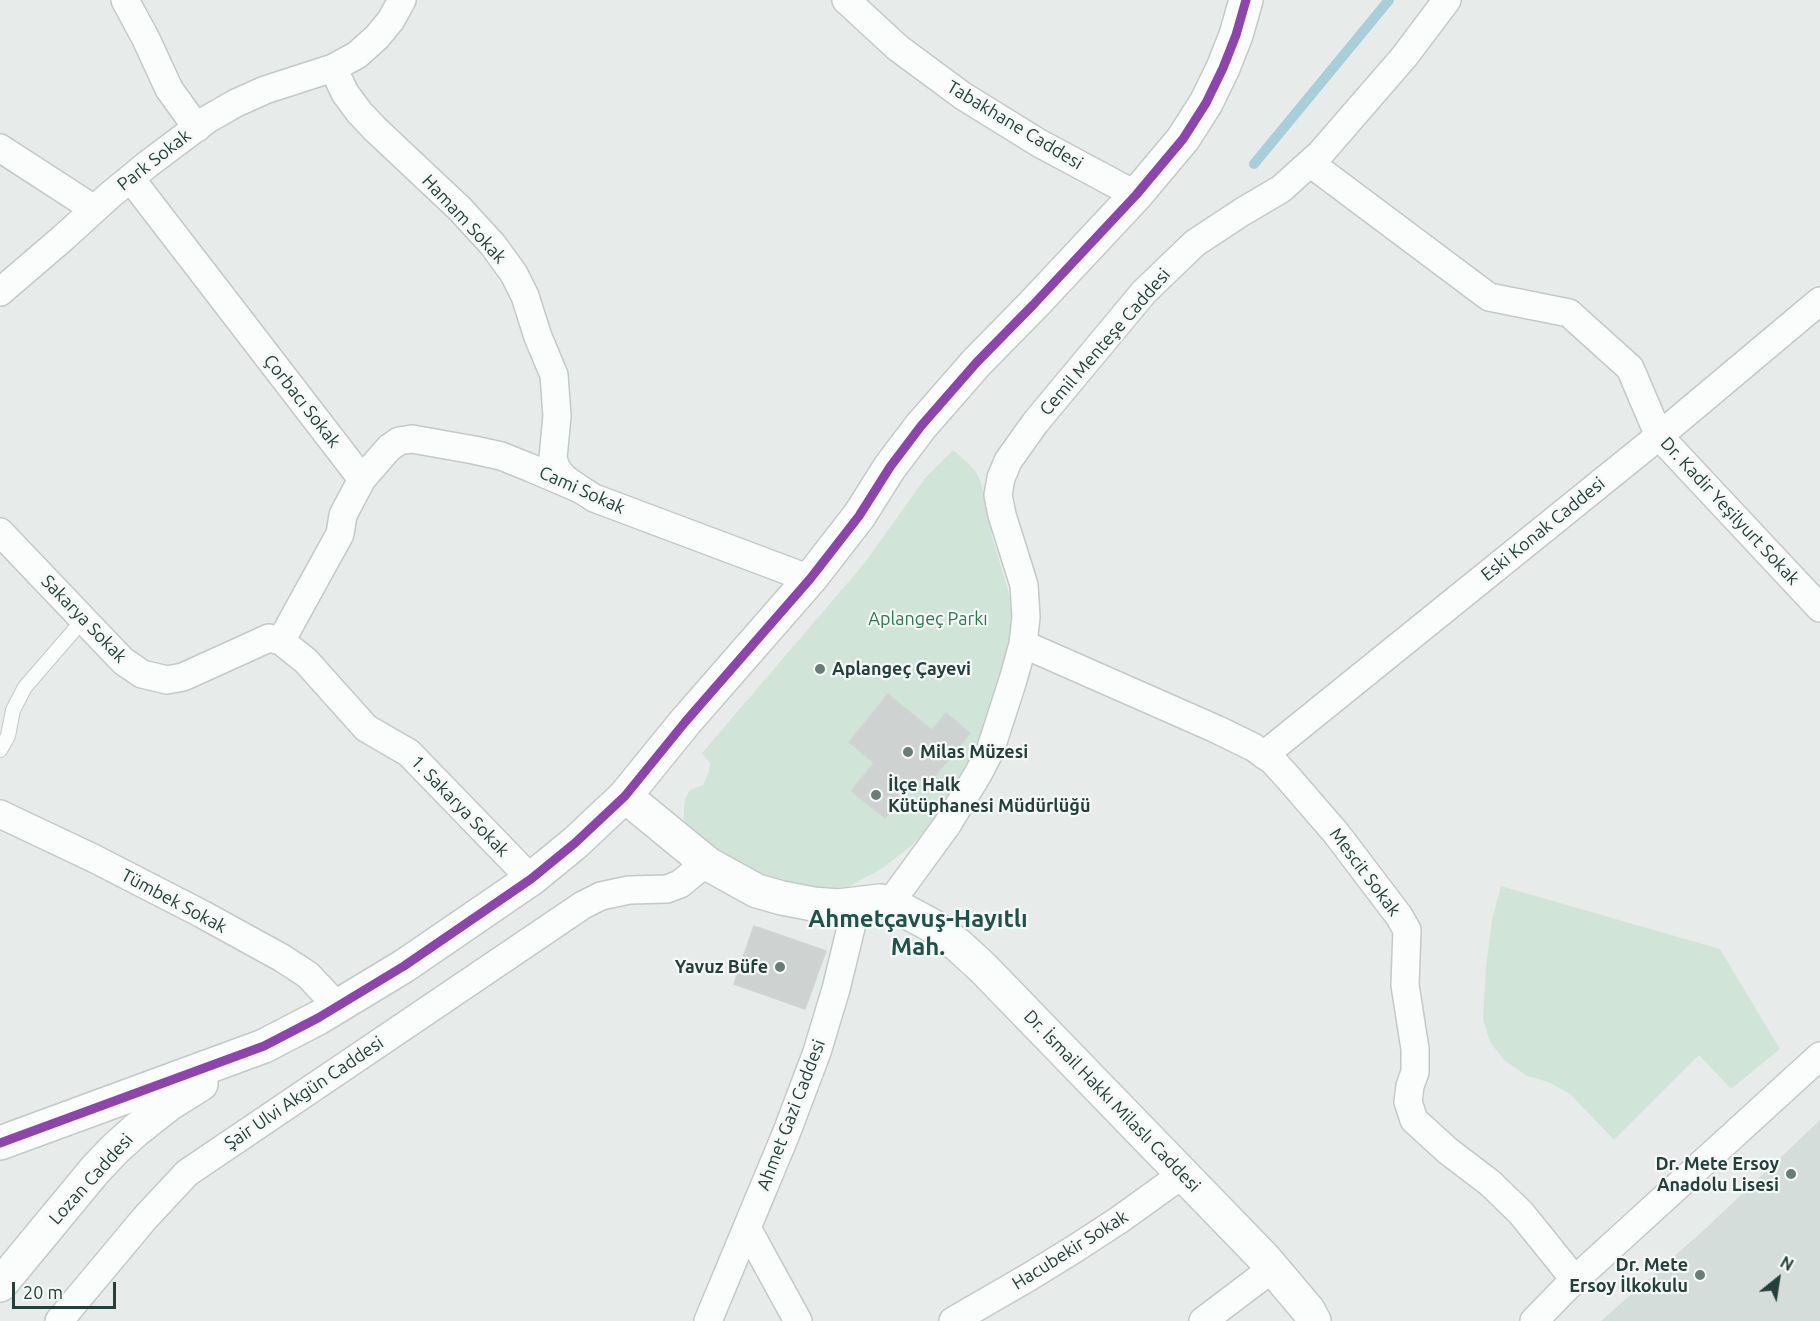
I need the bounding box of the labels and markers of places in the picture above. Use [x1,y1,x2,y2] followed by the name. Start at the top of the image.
[832,658,971,680] place label: Aplangeç Çayevi
[813,662,827,676] marker: Aplangeç Çayevi
[920,741,1028,763] place label: Milas Müzesi
[901,745,915,759] marker: Milas Müzesi
[888,774,1090,816] place label: İlçe Halk Kütüphanesi Müdürlüğü
[869,788,883,802] marker: İlçe Halk Kütüphanesi Müdürlüğü
[675,956,768,978] place label: Yavuz Büfe
[773,960,787,974] marker: Yavuz Büfe
[1656,1153,1779,1196] place label: Dr. Mete Ersoy Anadolu Lisesi
[1784,1167,1798,1181] marker: Dr. Mete Ersoy Anadolu Lisesi
[1569,1254,1688,1296] place label: Dr. Mete Ersoy İlkokulu
[1693,1268,1707,1282] marker: Dr. Mete Ersoy İlkokulu

